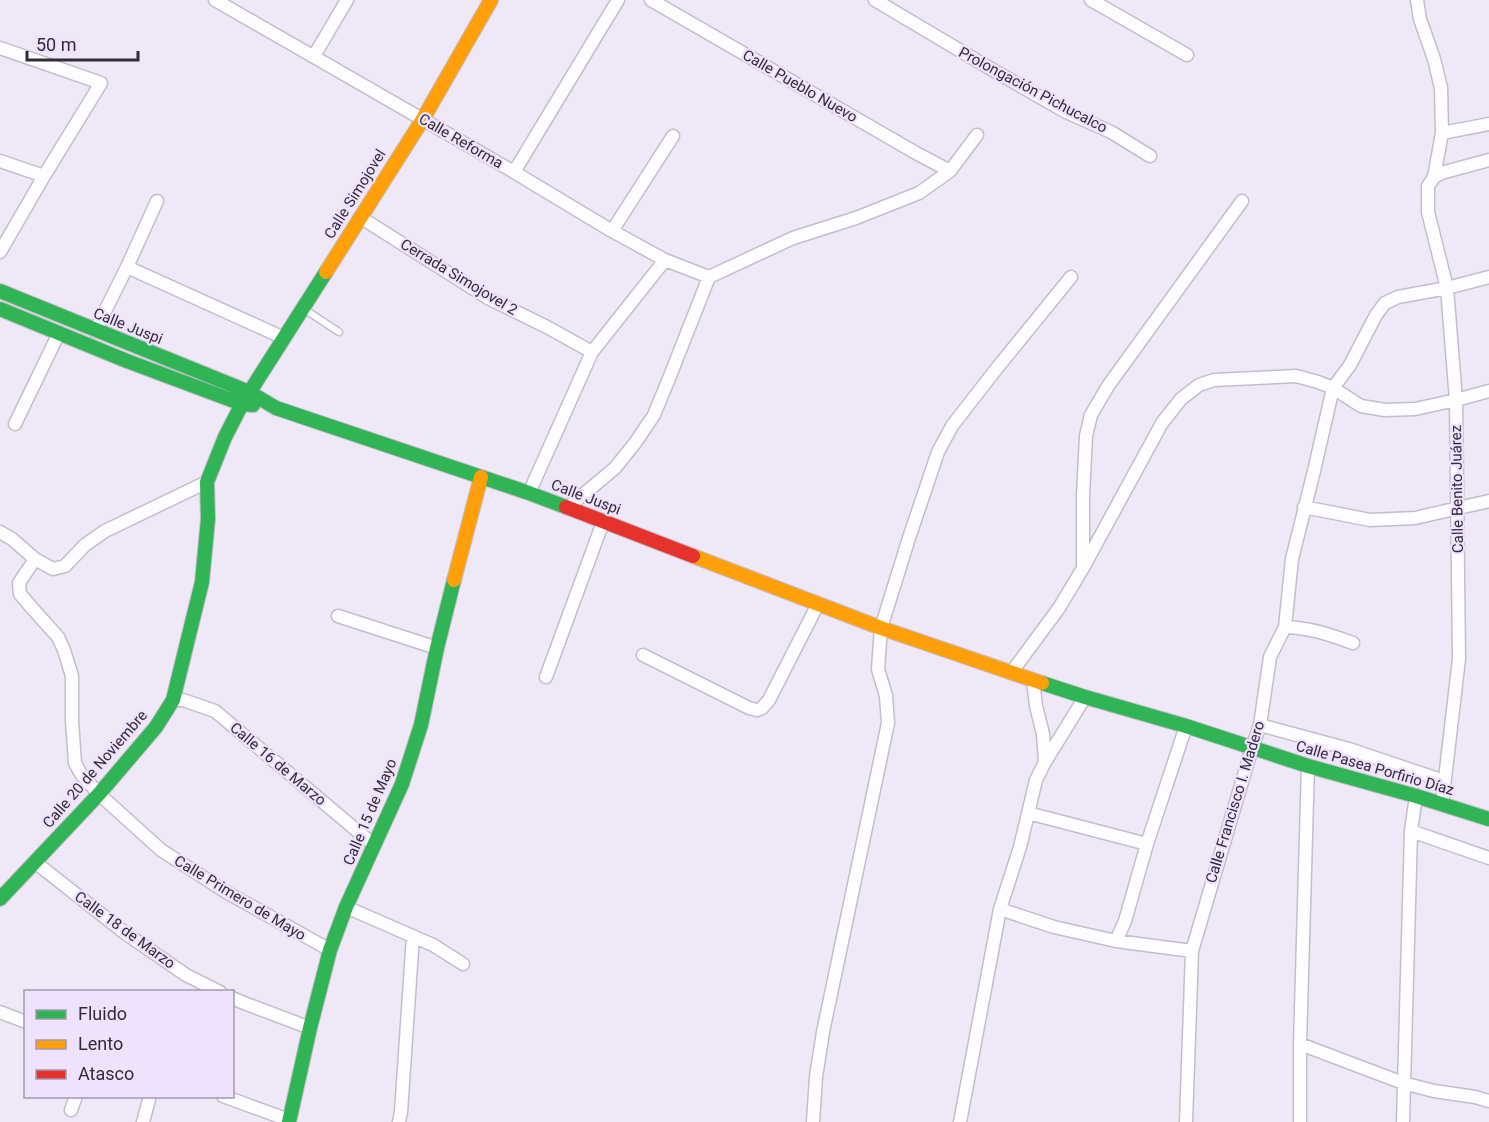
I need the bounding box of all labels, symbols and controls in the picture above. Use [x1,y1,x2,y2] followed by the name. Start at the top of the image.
[27,24,138,62] scale bar
[36,34,76,55] text: 50 m
[956,43,1110,137] street label: Prolongación Pichucalco
[739,46,861,126] street label: Calle Pueblo Nuevo
[416,110,506,172] street label: Calle Reforma
[320,146,390,242] street label: Calle Simojovel
[397,235,521,319] street label: Cerrada Simojovel 2
[91,304,165,348] street label: Calle Juspi
[1447,425,1467,553] street label: Calle Benito Juárez
[549,475,623,519] street label: Calle Juspi
[39,706,151,832] street label: Calle 20 de Noviembre
[226,719,330,809] street label: Calle 16 de Marzo
[1202,719,1268,885] street label: Calle Francisco I. Madero
[1294,737,1456,799] street label: Calle Pasea Porfirio Díaz
[339,756,401,868] street label: Calle 15 de Mayo
[171,852,309,944] street label: Calle Primero de Mayo
[71,888,179,972] street label: Calle 18 de Marzo
[24,990,234,1098] legend
[78,1003,127,1024] text: Fluido
[78,1033,123,1054] text: Lento
[78,1063,134,1084] text: Atasco

